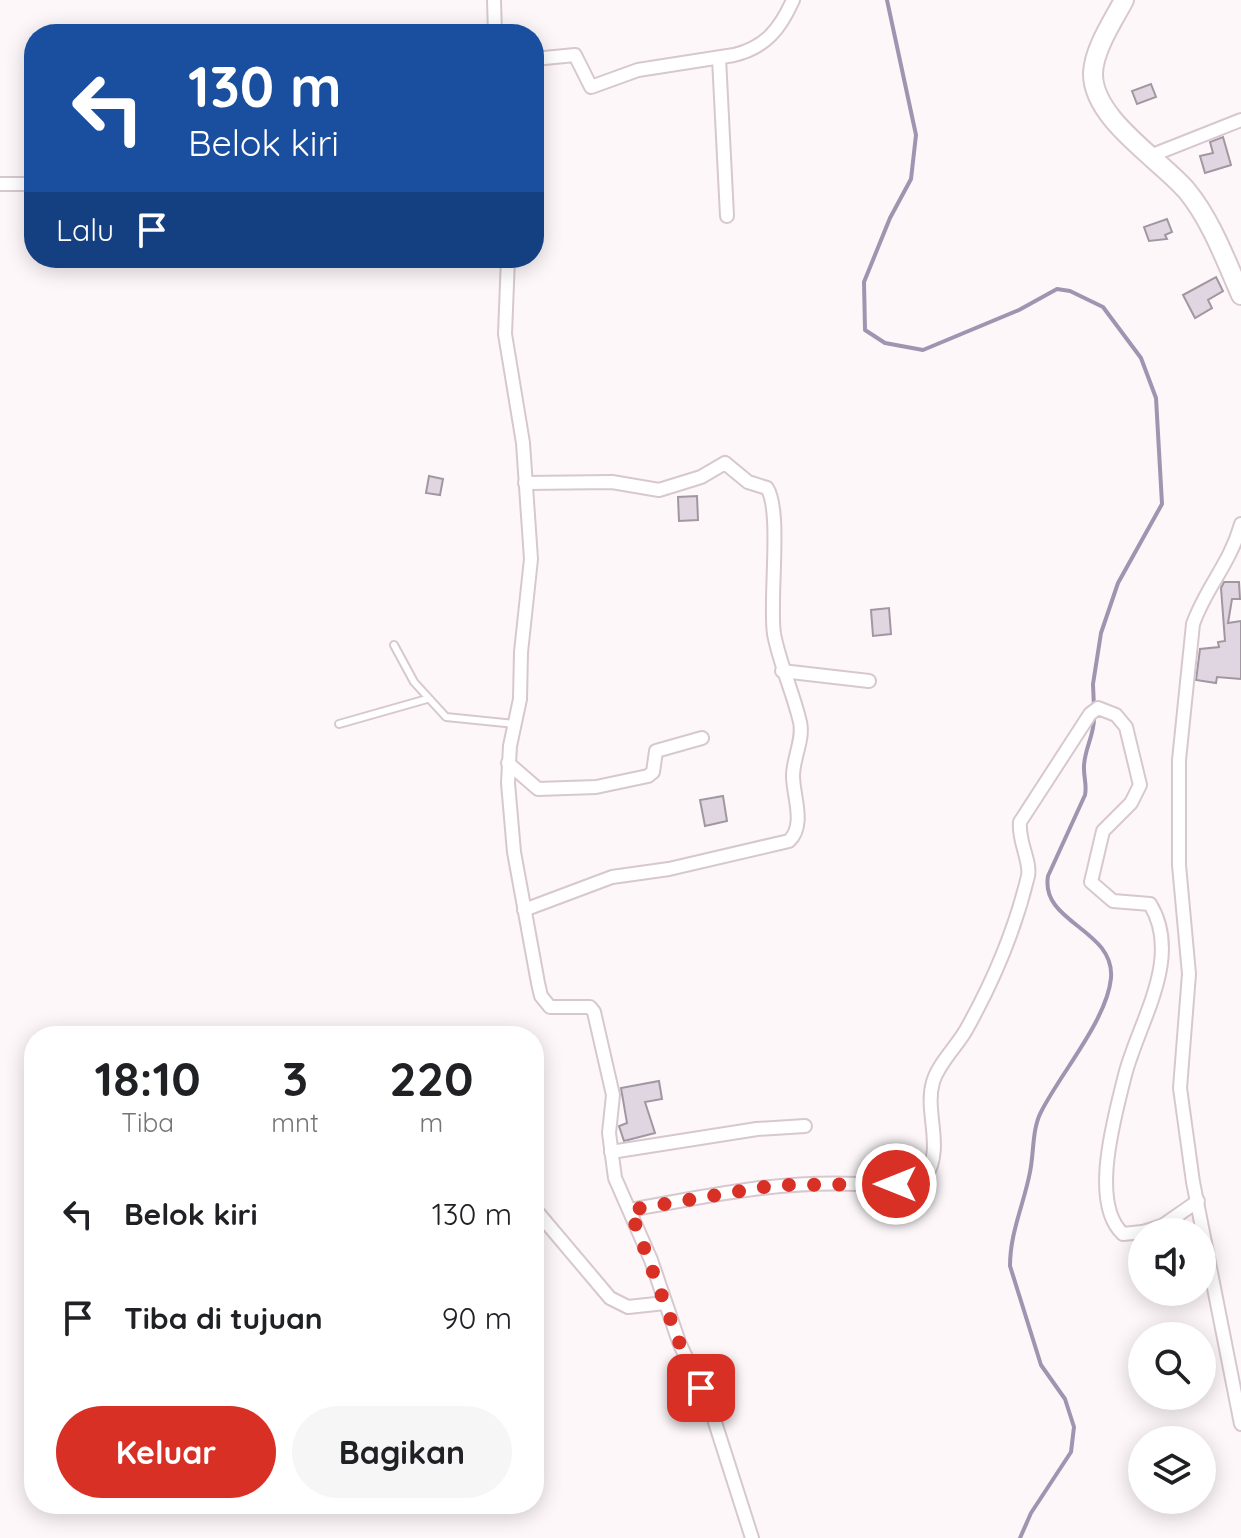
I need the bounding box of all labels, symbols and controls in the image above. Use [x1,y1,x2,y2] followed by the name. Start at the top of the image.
[188,51,342,121] text: 130 m
[56,56,160,160] icon: left
[188,120,339,165] text: Belok kiri
[130,208,174,252] icon: arrive
[56,211,114,249] text: Lalu
[95,1048,201,1108] text: 18:10
[282,1048,308,1108] text: 3
[389,1048,473,1108] text: 220
[121,1106,174,1139] text: Tiba
[271,1106,319,1139] text: mnt
[420,1106,443,1139] text: m
[854,1142,938,1226] position arrow
[56,1192,100,1236] icon: left
[124,1195,258,1233] text: Belok kiri
[432,1195,512,1233] text: 130 m
[1128,1218,1216,1514] map controls
[1128,1218,1216,1306] button: sound
[56,1296,100,1340] icon: arrive
[124,1299,323,1337] text: Tiba di tujuan
[442,1299,512,1337] text: 90 m
[1128,1322,1216,1410] button: search
[667,1354,735,1422] pin
[679,1366,723,1410] icon: arrive
[56,1406,276,1498] button: Keluar
[292,1406,512,1498] button: Bagikan
[1128,1426,1216,1514] button: layers

